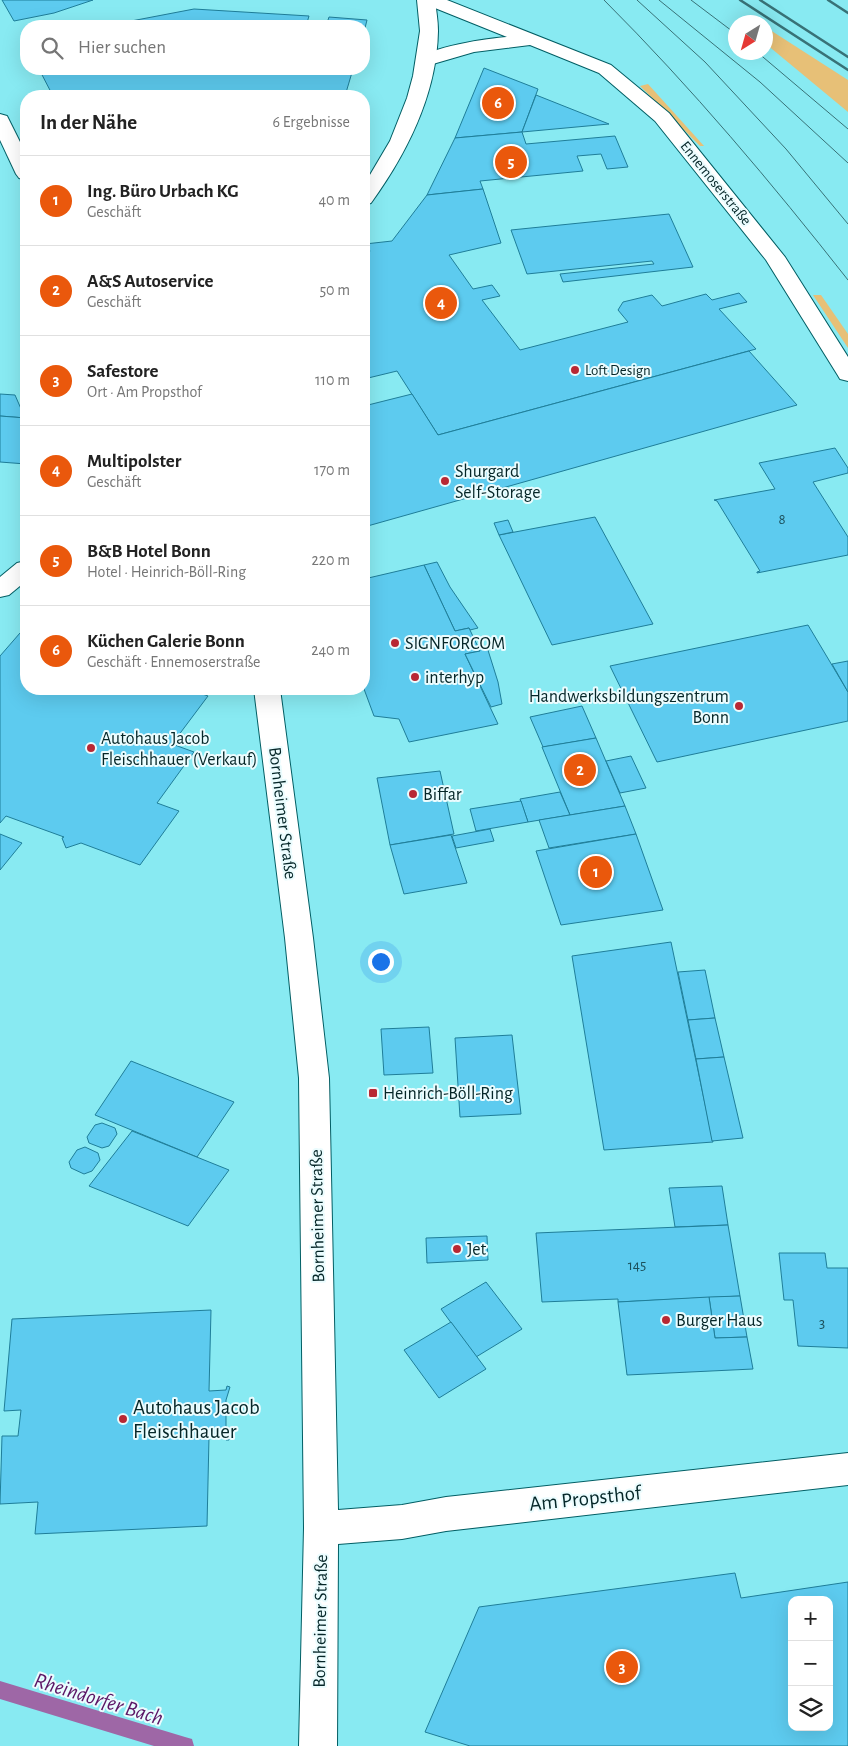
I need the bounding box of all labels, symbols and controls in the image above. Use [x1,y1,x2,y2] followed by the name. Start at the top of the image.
[728,15,773,60] north arrow
[20,20,370,75] search box
[38,34,66,62] icon: search
[78,38,166,57] text: Hier suchen
[482,84,514,122] pin: 6
[40,112,137,133] text: In der Nähe
[273,114,350,130] text: 6 Ergebnisse
[677,138,754,228] street label: Ennemoserstraße
[495,143,527,181] pin: 5
[87,182,239,201] text: Ing. Büro Urbach KG
[53,192,59,208] text: 1
[318,192,350,208] text: 40 m
[87,204,141,220] text: Geschäft
[87,272,214,291] text: A&S Autoservice
[52,282,60,298] text: 2
[319,282,350,298] text: 50 m
[425,284,457,322] pin: 4
[87,294,141,310] text: Geschäft
[87,362,159,381] text: Safestore
[585,363,651,378] place label: Loft Design
[569,364,581,376] marker: Loft Design
[53,372,59,388] text: 3
[315,372,350,388] text: 110 m
[87,384,202,400] text: Ort · Am Propsthof
[87,452,181,471] text: Multipolster
[52,462,60,478] text: 4
[314,462,350,478] text: 170 m
[455,463,541,502] place label: Shurgard Self-Storage
[87,474,141,490] text: Geschäft
[439,475,451,487] marker: Shurgard Self-Storage
[778,512,786,527] house number: 8
[87,542,211,561] text: B&B Hotel Bonn
[53,552,59,568] text: 5
[312,552,350,568] text: 220 m
[87,564,246,580] text: Hotel · Heinrich-Böll-Ring
[87,632,245,651] text: Küchen Galerie Bonn
[405,635,505,653] place label: SIGNFORCOM
[389,637,401,649] marker: SIGNFORCOM
[52,642,60,658] text: 6
[311,642,350,658] text: 240 m
[87,654,260,670] text: Geschäft · Ennemoserstraße
[425,669,484,687] place label: interhyp
[409,671,421,683] marker: interhyp
[529,688,729,727] place label: Handwerksbildungszentrum Bonn
[733,700,745,712] marker: Handwerksbildungszentrum Bonn
[101,730,258,769] place label: Autohaus Jacob Fleischhauer (Verkauf)
[85,742,97,754] marker: Autohaus Jacob Fleischhauer (Verkauf)
[265,746,299,880] street label: Bornheimer Straße
[564,751,596,789] pin: 2
[423,786,462,804] place label: Biffar
[407,788,419,800] marker: Biffar
[580,853,612,891] pin: 1
[368,949,394,975] your location
[383,1085,513,1103] place label: Heinrich-Böll-Ring
[367,1087,379,1099] marker: Heinrich-Böll-Ring
[308,1149,328,1283] street label: Bornheimer Straße
[467,1241,487,1259] place label: Jet
[451,1243,463,1255] marker: Jet
[628,1258,646,1273] house number: 145
[676,1312,762,1330] place label: Burger Haus
[660,1314,672,1326] marker: Burger Haus
[819,1316,825,1331] house number: 3
[133,1397,260,1442] place label: Autohaus Jacob Fleischhauer
[117,1413,129,1425] marker: Autohaus Jacob Fleischhauer
[528,1482,644,1515] street label: Am Propsthof
[311,1554,331,1688] street label: Bornheimer Straße
[788,1596,833,1731] map controls
[788,1596,833,1641] button: +
[788,1641,833,1686] button: −
[606,1648,638,1686] pin: 3
[31,1669,166,1729] water label: Rheindorfer Bach
[788,1686,833,1731] button: layers

